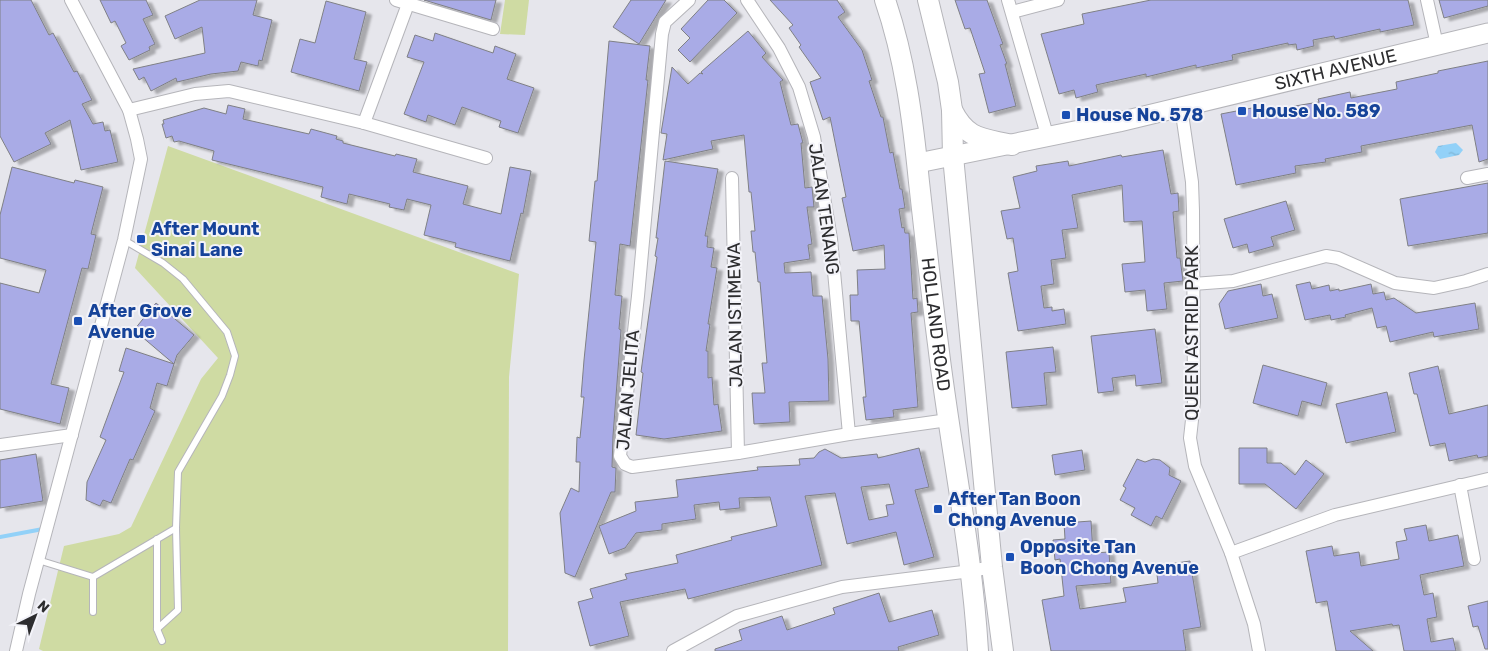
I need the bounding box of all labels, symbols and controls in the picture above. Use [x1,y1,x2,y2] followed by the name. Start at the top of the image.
[1272,44,1399,95] street label: SIXTH AVENUE
[1252,100,1381,122] place label: House No. 589
[1076,104,1203,126] place label: House No. 578
[1236,105,1248,117] marker: House No. 589
[1060,109,1072,121] marker: House No. 578
[804,142,844,276] street label: JALAN TENANG
[151,218,260,261] place label: After Mount Sinai Lane
[135,233,147,245] marker: After Mount Sinai Lane
[723,242,747,388] street label: JALAN ISTIMEWA
[1181,245,1203,421] street label: QUEEN ASTRID PARK
[917,256,955,393] street label: HOLLAND ROAD
[88,300,192,343] place label: After Grove Avenue
[72,315,84,327] marker: After Grove Avenue
[612,329,644,451] street label: JALAN JELITA
[948,488,1081,531] place label: After Tan Boon Chong Avenue
[932,503,944,515] marker: After Tan Boon Chong Avenue
[1020,536,1199,579] place label: Opposite Tan Boon Chong Avenue
[1004,551,1016,563] marker: Opposite Tan Boon Chong Avenue
[10,591,60,641] north arrow
[34,597,53,616] text: N

